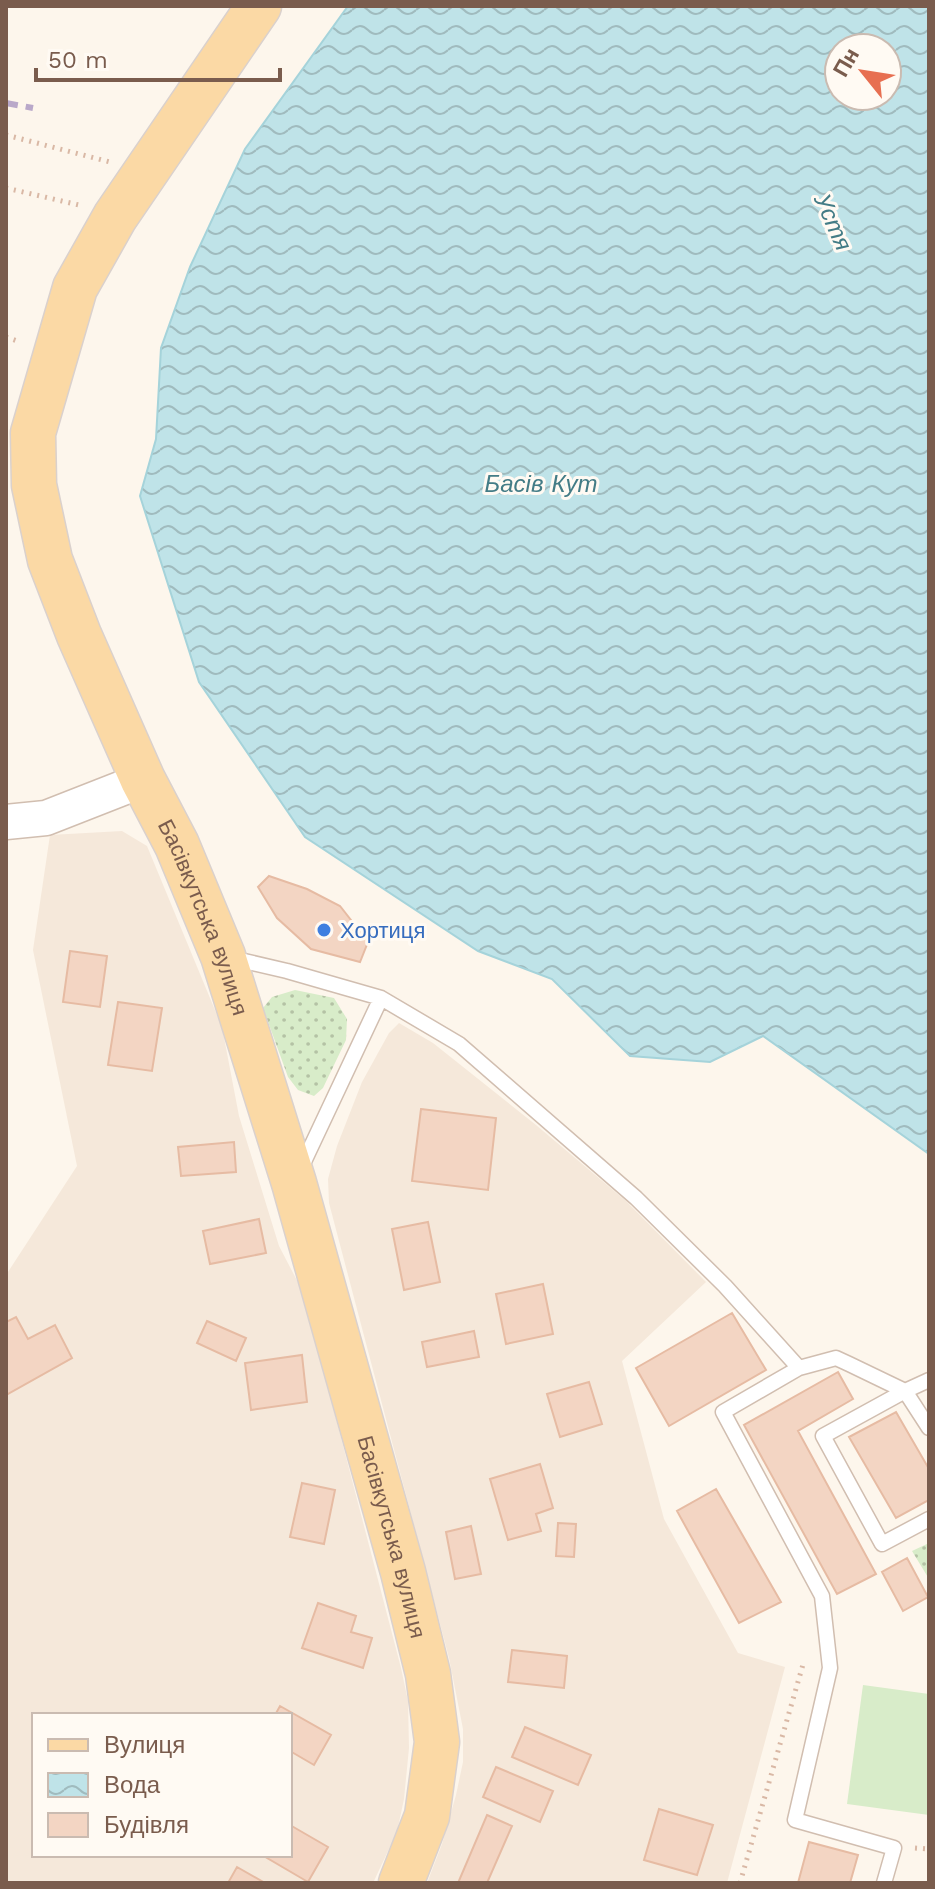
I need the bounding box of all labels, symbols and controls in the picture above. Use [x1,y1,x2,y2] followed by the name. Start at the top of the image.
[36,32,280,82] scale bar
[823,32,903,112] north arrow
[828,43,864,81] text: Пн
[48,46,108,74] text: 50 m
[808,188,858,255] water label: Устя
[485,470,597,498] water label: Басів Кут
[153,815,253,1018] street label: Басівкутська вулиця
[340,918,425,943] place label: Хортиця
[315,921,333,939] marker: Хортиця
[353,1433,431,1641] street label: Басівкутська вулиця
[32,1713,292,1857] legend
[104,1731,185,1759] text: Вулиця
[104,1771,161,1799] text: Вода
[104,1811,189,1839] text: Будівля

